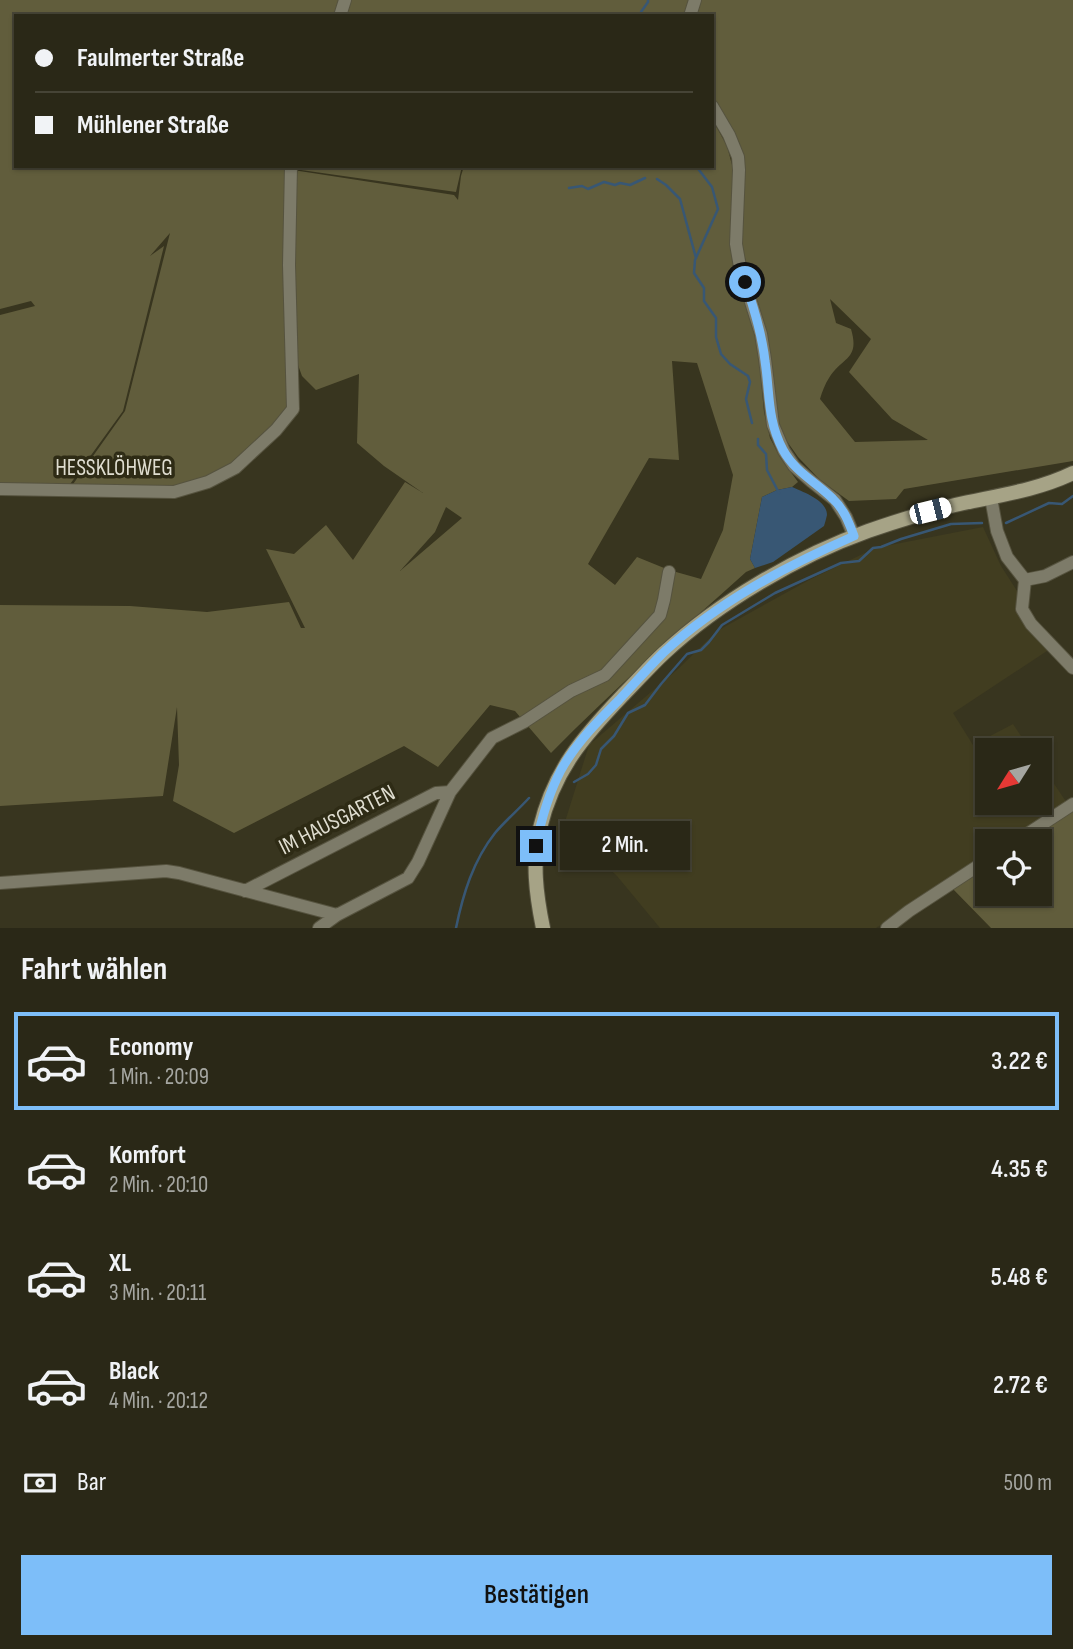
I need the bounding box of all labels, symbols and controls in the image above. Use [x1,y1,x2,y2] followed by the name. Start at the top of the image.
[77,43,244,74] text: Faulmerter Straße
[77,110,229,141] text: Mühlener Straße
[729,266,761,298] route start
[55,454,173,482] street label: HESSKLÖHWEG
[908,496,953,526] car
[975,738,1052,816] north arrow
[975,738,1052,906] map controls
[274,779,400,861] street label: IM HAUSGARTEN
[560,822,690,870] callout: 2 Min.
[975,829,1052,906] button: locate
[520,830,552,862] route end
[601,831,649,859] text: 2 Min.
[21,950,167,989] text: Fahrt wählen
[25,1030,88,1093] icon: car
[109,1032,193,1063] text: Economy
[991,1046,1048,1077] text: 3.22 €
[109,1063,209,1091] text: 1 Min. · 20:09
[25,1138,88,1201] icon: car
[109,1140,186,1171] text: Komfort
[991,1154,1048,1185] text: 4.35 €
[109,1171,208,1199] text: 2 Min. · 20:10
[25,1246,88,1309] icon: car
[109,1248,131,1279] text: XL
[991,1262,1048,1293] text: 5.48 €
[109,1279,206,1307] text: 3 Min. · 20:11
[25,1354,88,1417] icon: car
[109,1356,159,1387] text: Black
[993,1370,1048,1401] text: 2.72 €
[109,1387,208,1415] text: 4 Min. · 20:12
[21,1464,59,1502] icon: cash
[77,1467,106,1498] text: Bar
[1004,1469,1052,1497] text: 500 m
[21,1555,1052,1635] button: Bestätigen

